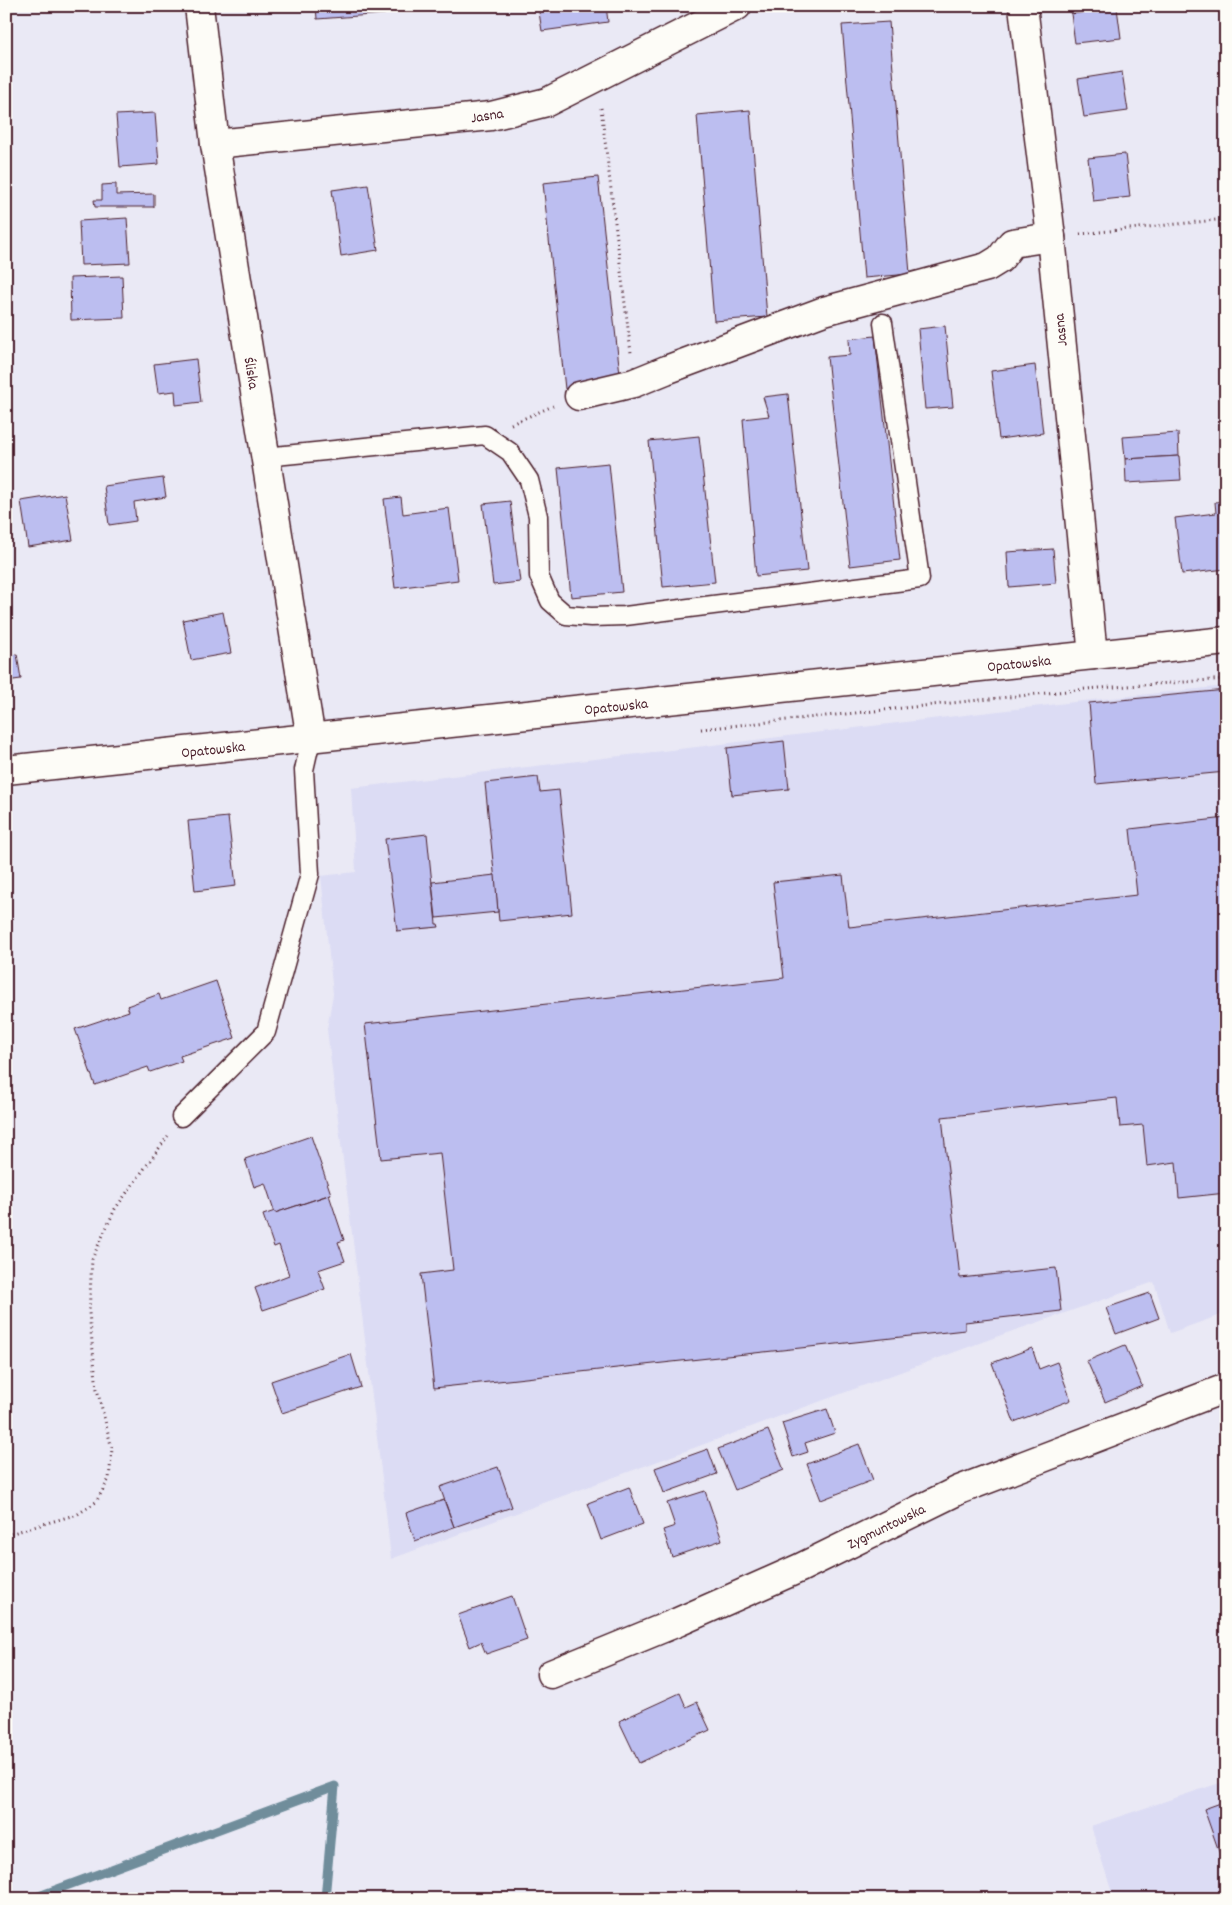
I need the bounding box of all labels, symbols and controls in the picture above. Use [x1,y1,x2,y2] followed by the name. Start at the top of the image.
[469,103,506,130] street label: Jasna
[1049,311,1075,347] street label: Jasna
[237,356,264,392] street label: Śliska
[986,651,1053,679] street label: Opatowska
[583,694,650,722] street label: Opatowska
[180,737,247,765] street label: Opatowska
[844,1499,930,1556] street label: Zygmuntowska

